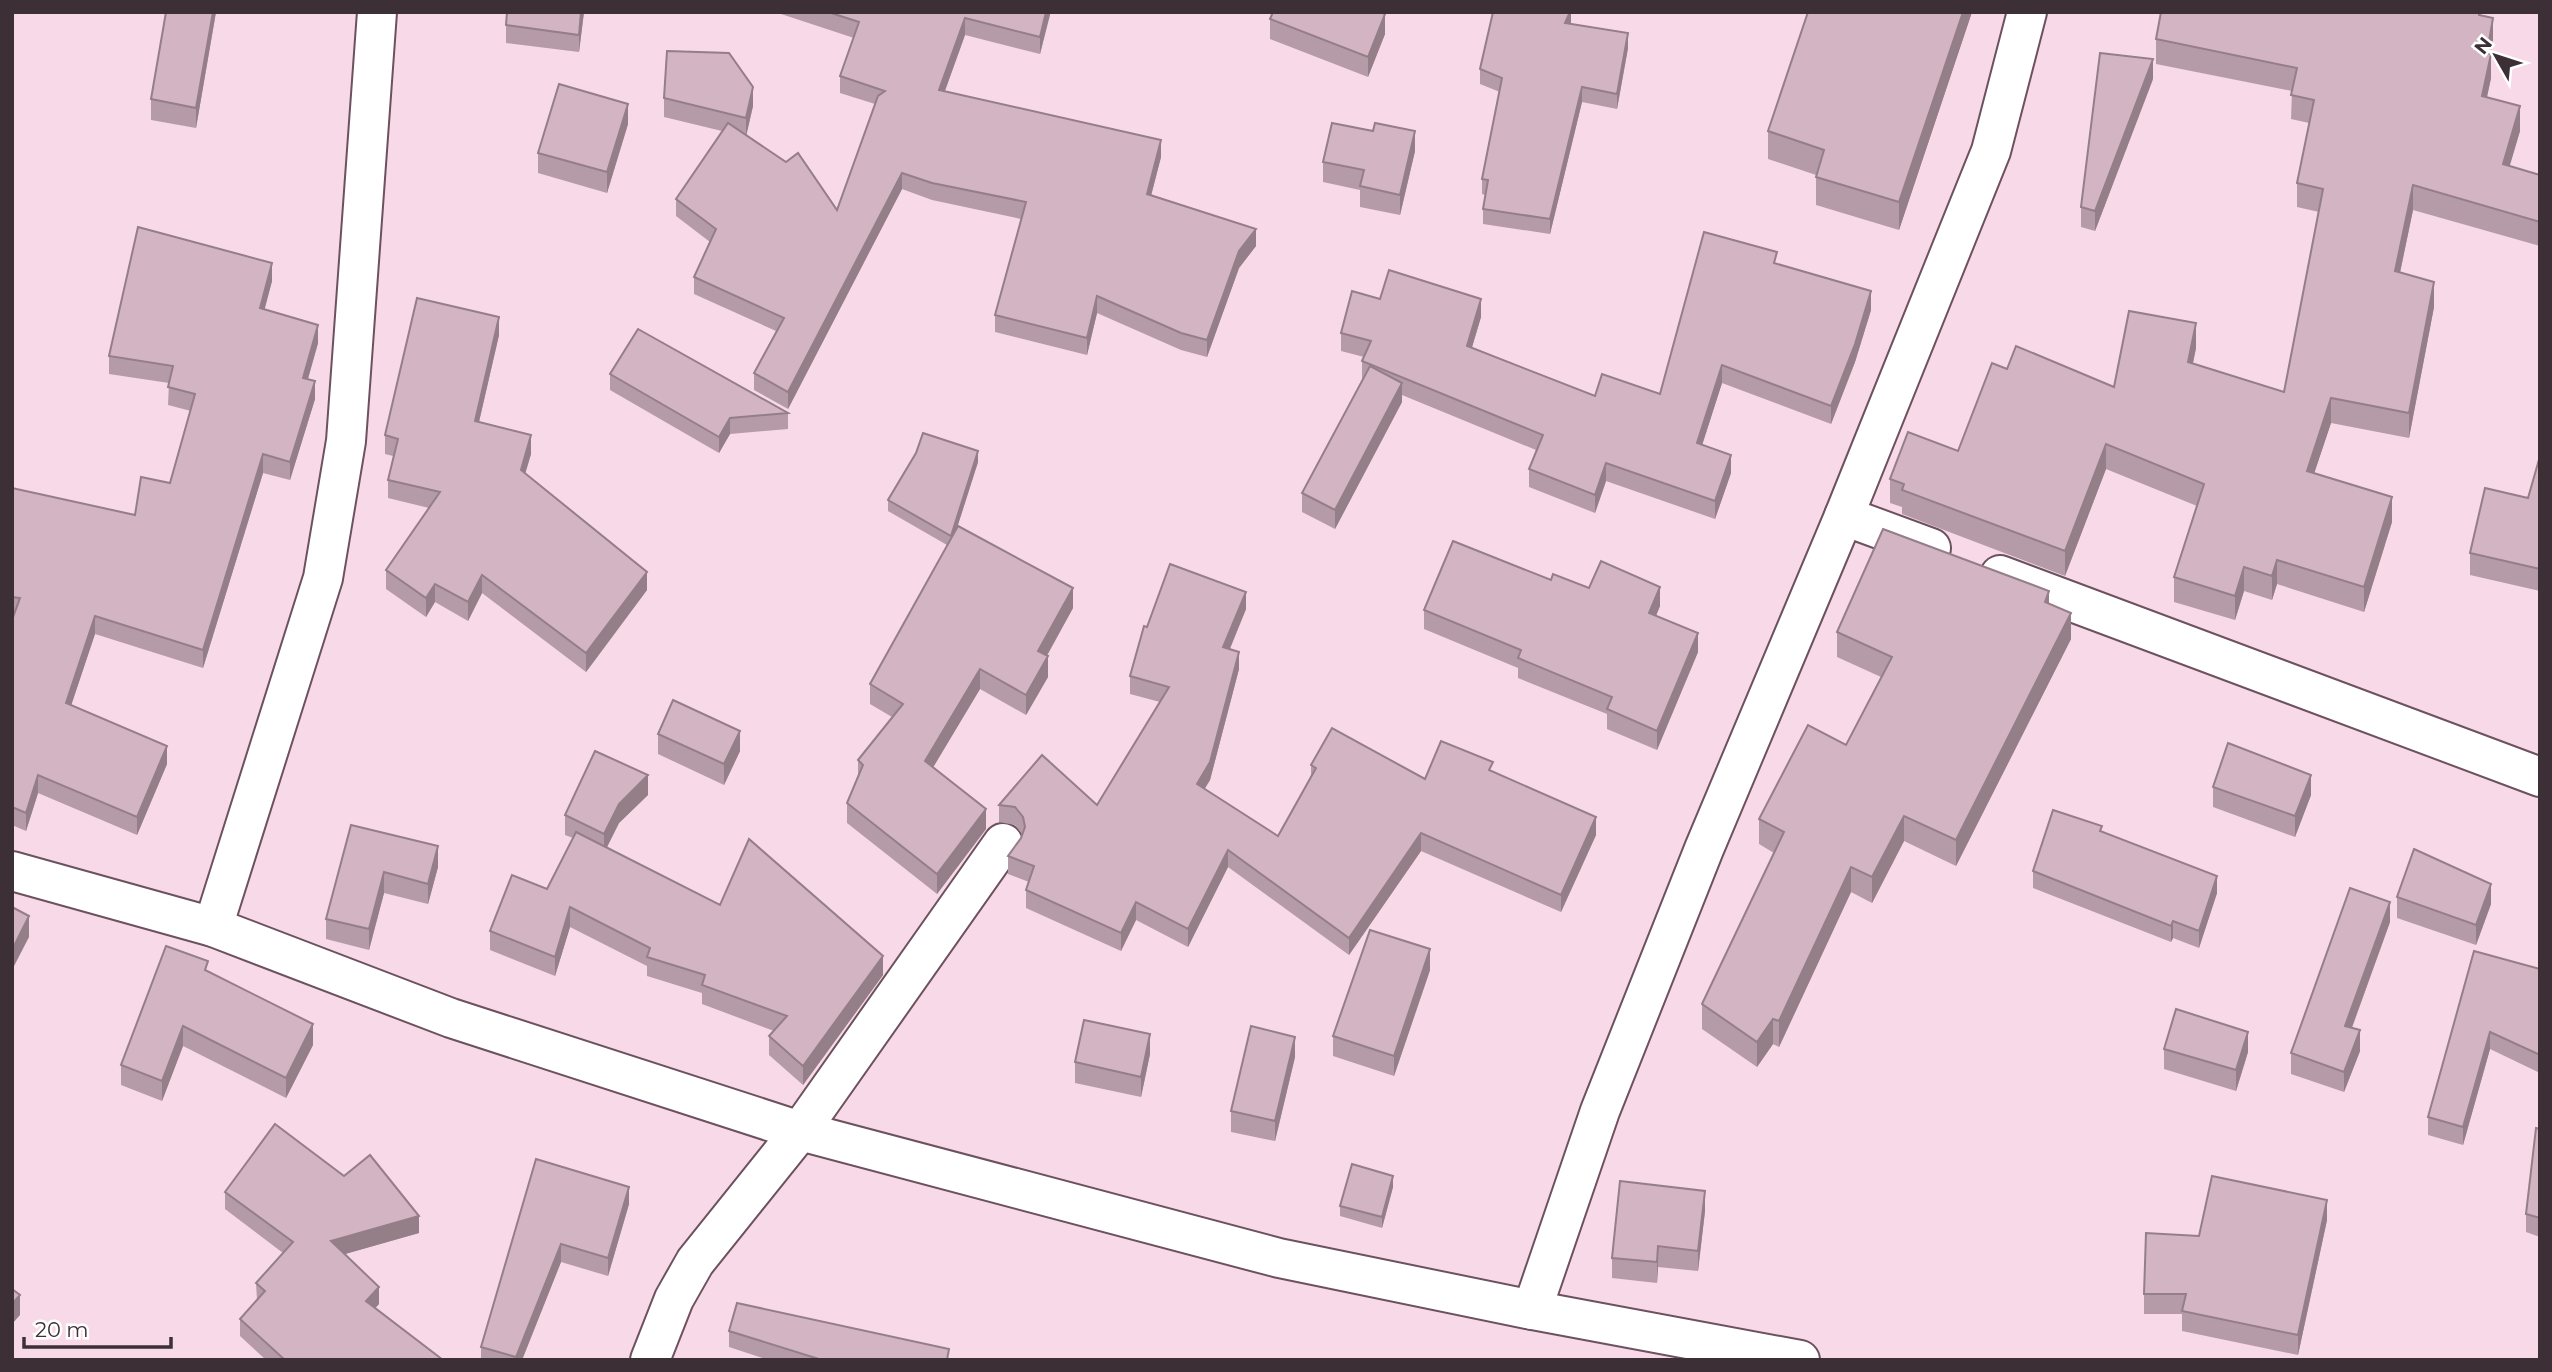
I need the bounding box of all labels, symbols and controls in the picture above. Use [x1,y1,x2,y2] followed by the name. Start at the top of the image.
[2461,21,2531,91] north arrow
[2469,32,2497,59] text: N
[24,1306,172,1350] scale bar
[35,1317,89,1342] text: 20 m

